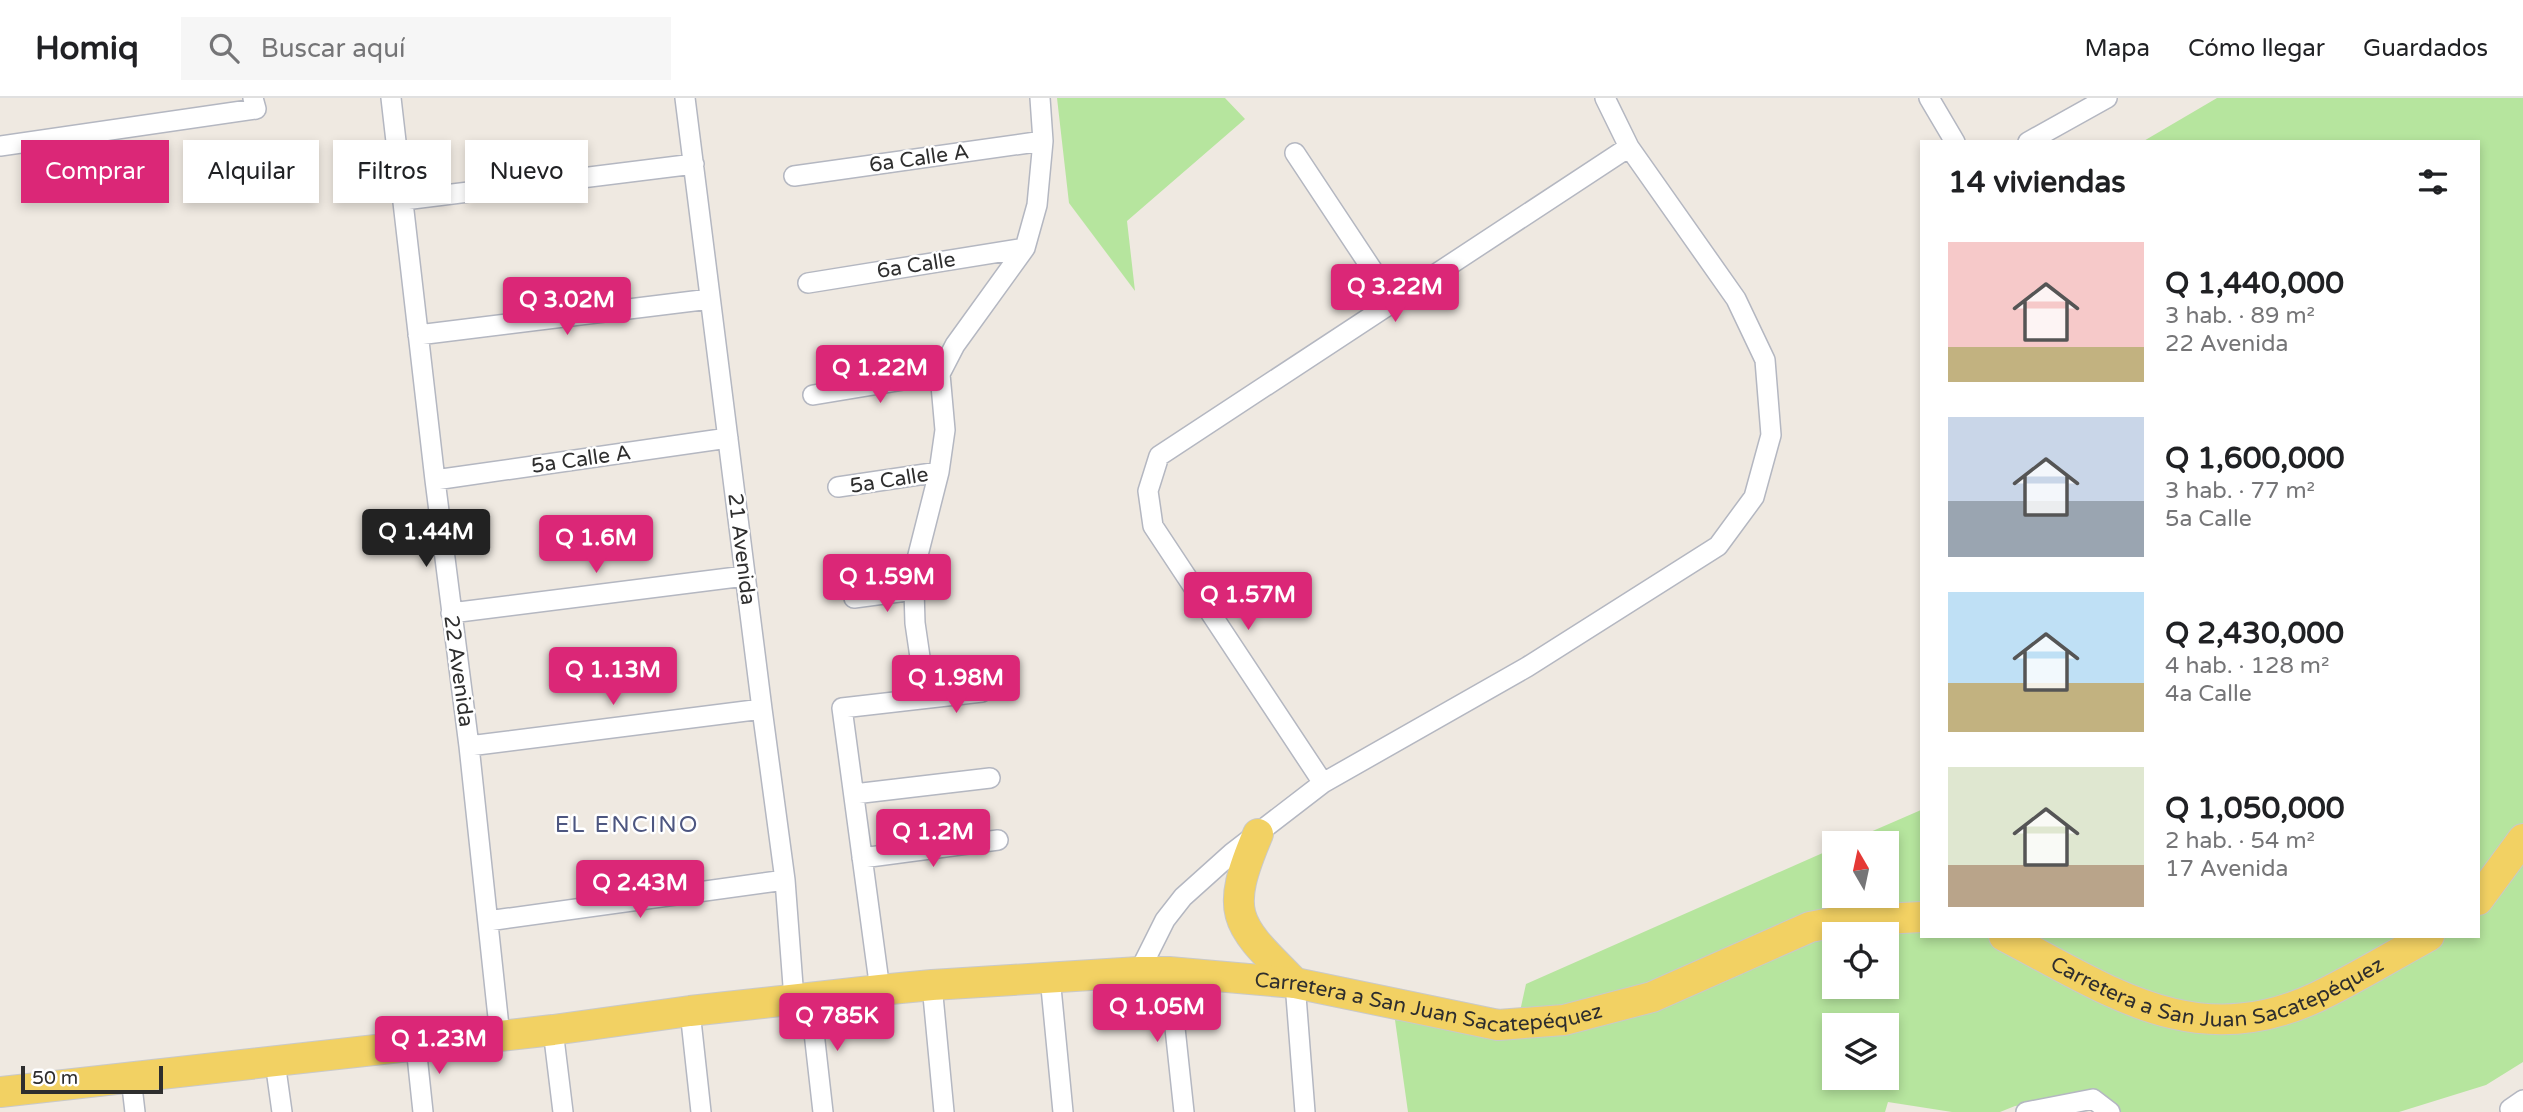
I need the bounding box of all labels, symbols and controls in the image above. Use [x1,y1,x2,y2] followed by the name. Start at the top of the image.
[181,17,671,80] search box
[35,29,139,68] text: Homiq
[205,29,243,67] icon: search
[261,33,406,64] text: Buscar aquí
[2085,34,2150,63] text: Mapa
[2188,34,2325,63] text: Cómo llegar
[2363,34,2488,63] text: Guardados
[868,139,970,178] street label: 6a Calle A
[21,140,169,203] chip: Comprar
[183,140,319,203] chip: Alquilar
[333,140,451,203] chip: Filtros
[465,140,588,203] chip: Nuevo
[2414,163,2452,201] icon: filters
[1948,164,2126,201] text: 14 viviendas
[875,247,957,284] street label: 6a Calle
[1330,264,1460,324] pin: Q 3.22M
[2165,265,2344,302] text: Q 1,440,000
[2004,270,2088,354] icon: home
[1347,273,1443,301] text: Q 3.22M
[502,278,632,337] pin: Q 3.02M
[519,286,615,314] text: Q 3.02M
[2165,302,2315,330] text: 3 hab. · 89 m²
[2165,330,2288,358] text: 22 Avenida
[815,345,945,405] pin: Q 1.22M
[832,354,928,382] text: Q 1.22M
[530,440,632,479] street label: 5a Calle A
[2165,440,2345,477] text: Q 1,600,000
[2004,445,2088,529] icon: home
[848,462,930,499] street label: 5a Calle
[2165,477,2315,505] text: 3 hab. · 77 m²
[722,492,761,607] street label: 21 Avenida
[2165,505,2252,533] text: 5a Calle
[361,510,491,569] pin: Q 1.44M
[539,516,653,575] pin: Q 1.6M
[378,518,474,546] text: Q 1.44M
[555,524,637,552] text: Q 1.6M
[822,554,952,614] pin: Q 1.59M
[839,563,935,591] text: Q 1.59M
[1183,573,1313,632] pin: Q 1.57M
[1200,581,1296,609] text: Q 1.57M
[438,614,479,729] street label: 22 Avenida
[2165,615,2344,652] text: Q 2,430,000
[2004,620,2088,704] icon: home
[548,648,678,707] pin: Q 1.13M
[2165,652,2330,680] text: 4 hab. · 128 m²
[565,656,661,684] text: Q 1.13M
[891,656,1021,715] pin: Q 1.98M
[908,664,1004,692] text: Q 1.98M
[2165,680,2252,708] text: 4a Calle
[2165,790,2345,827] text: Q 1,050,000
[2004,795,2088,879] icon: home
[876,810,990,869] pin: Q 1.2M
[555,811,699,839] district label: EL ENCINO
[892,818,974,846] text: Q 1.2M
[2165,827,2315,855] text: 2 hab. · 54 m²
[1822,831,1899,908] north arrow
[1822,831,1899,1090] map controls
[2165,855,2288,883] text: 17 Avenida
[575,860,705,920] pin: Q 2.43M
[592,869,688,897] text: Q 2.43M
[1822,922,1899,999] button: locate
[2041,944,2393,970] street label: Carretera a San Juan Sacatepéquez
[2046,951,2388,1033] text: Carretera a San Juan Sacatepéquez
[1253,968,1605,1038] street label: Carretera a San Juan Sacatepéquez
[1092,984,1222,1044] pin: Q 1.05M
[780,993,894,1053] pin: Q 785K
[1109,993,1205,1021] text: Q 1.05M
[795,1002,879,1030] text: Q 785K
[1822,1013,1899,1090] button: layers
[374,1016,504,1076] pin: Q 1.23M
[391,1025,487,1053] text: Q 1.23M
[21,1063,163,1095] scale bar
[32,1067,78,1089] text: 50 m

